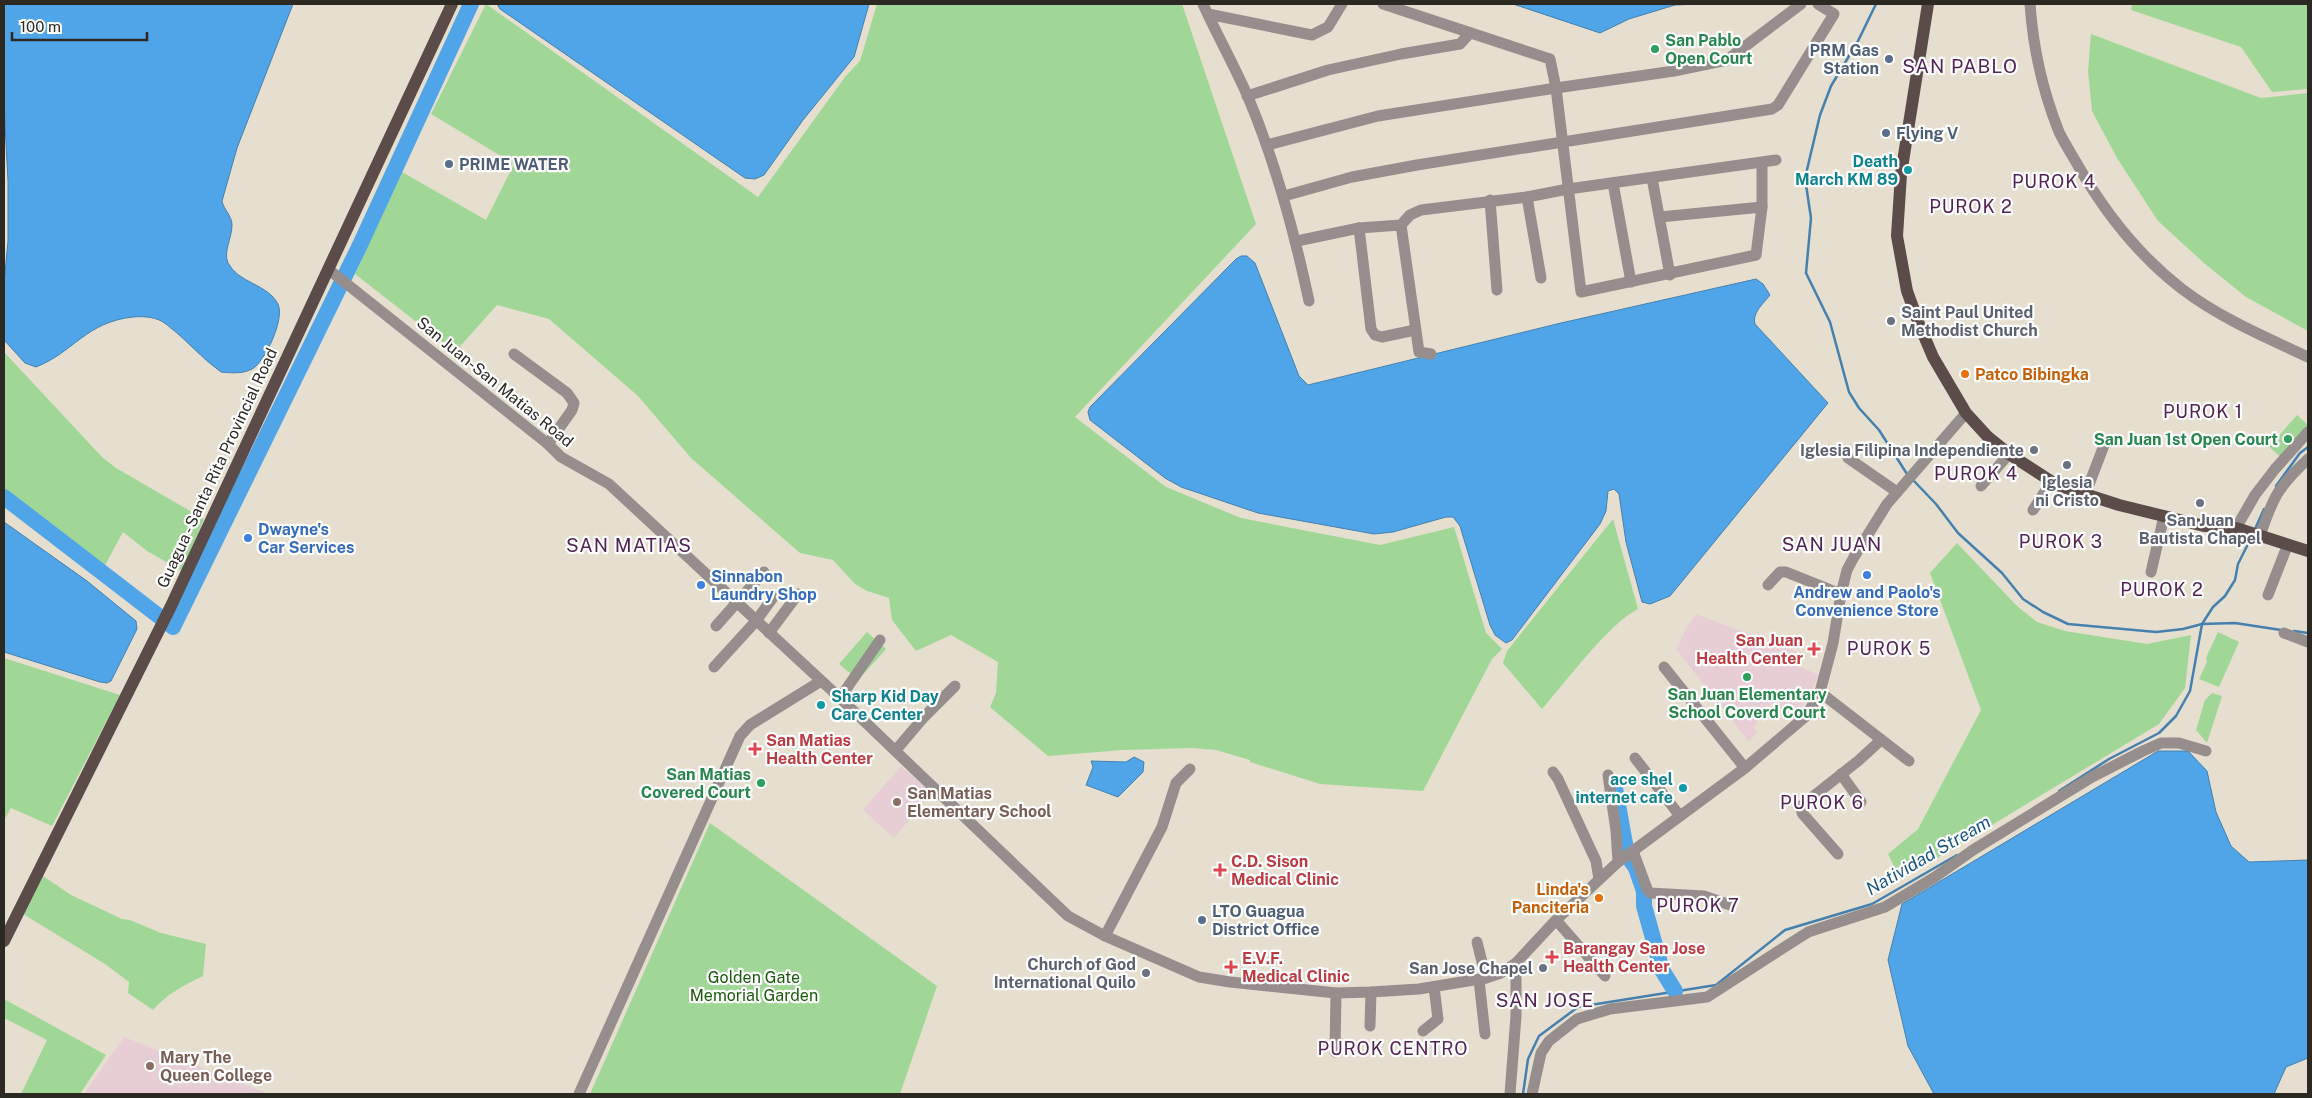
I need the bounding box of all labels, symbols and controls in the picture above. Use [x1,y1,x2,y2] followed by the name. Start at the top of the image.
[12,10,148,42] scale bar
[20,18,61,35] text: 100 m
[1665,31,1753,68] place label: San Pablo Open Court
[1810,41,1879,78] place label: PRM Gas Station
[1649,43,1661,55] marker: San Pablo Open Court
[1883,53,1895,65] marker: PRM Gas Station
[1902,55,2018,77] district label: SAN PABLO
[1896,124,1958,143] place label: Flying V
[1880,127,1892,139] marker: Flying V
[1795,152,1898,189] place label: Death March KM 89
[459,155,569,174] place label: PRIME WATER
[443,158,455,170] marker: PRIME WATER
[1902,164,1914,176] marker: Death March KM 89
[2012,171,2096,192] district label: PUROK 4
[1929,196,2013,217] district label: PUROK 2
[1901,303,2038,340] place label: Saint Paul United Methodist Church
[413,313,577,451] street label: San Juan-San Matias Road
[1885,315,1897,327] marker: Saint Paul United Methodist Church
[153,345,281,591] street label: Guagua - Santa Rita Provincial Road
[1975,365,2089,384] place label: Patco Bibingka
[1959,368,1971,380] marker: Patco Bibingka
[2163,401,2243,422] district label: PUROK 1
[2094,430,2278,449] place label: San Juan 1st Open Court
[2282,433,2294,445] marker: San Juan 1st Open Court
[1800,441,2024,460] place label: Iglesia Filipina Independiente
[2028,444,2040,456] marker: Iglesia Filipina Independiente
[2061,459,2073,471] marker: Iglesia ni Cristo
[1934,463,2018,484] district label: PUROK 4
[2035,473,2099,510] place label: Iglesia ni Cristo
[2194,497,2206,509] marker: San Juan Bautista Chapel
[2139,511,2261,548] place label: San Juan Bautista Chapel
[258,520,354,557] place label: Dwayne's Car Services
[2019,531,2103,552] district label: PUROK 3
[242,532,254,544] marker: Dwayne's Car Services
[1782,533,1882,555] district label: SAN JUAN
[566,534,692,556] district label: SAN MATIAS
[711,567,817,604] place label: Sinnabon Laundry Shop
[1861,569,1873,581] marker: Andrew and Paolo's Convenience Store
[695,579,707,591] marker: Sinnabon Laundry Shop
[2120,579,2204,600] district label: PUROK 2
[1793,583,1941,620] place label: Andrew and Paolo's Convenience Store
[1696,631,1803,668] place label: San Juan Health Center
[1847,638,1931,659] district label: PUROK 5
[1807,642,1821,656] marker: San Juan Health Center
[1741,671,1753,683] marker: San Juan Elementary School Coverd Court
[1667,685,1827,722] place label: San Juan Elementary School Coverd Court
[831,687,939,724] place label: Sharp Kid Day Care Center
[815,699,827,711] marker: Sharp Kid Day Care Center
[766,731,873,768] place label: San Matias Health Center
[748,742,762,756] marker: San Matias Health Center
[641,765,751,802] place label: San Matias Covered Court
[1575,770,1673,807] place label: ace shel internet cafe
[755,777,767,789] marker: San Matias Covered Court
[1677,782,1689,794] marker: ace shel internet cafe
[907,784,1052,821] place label: San Matias Elementary School
[1780,792,1864,813] district label: PUROK 6
[891,796,903,808] marker: San Matias Elementary School
[1862,811,1994,899] water label: Natividad Stream
[1231,852,1339,889] place label: C.D. Sison Medical Clinic
[1213,863,1227,877] marker: C.D. Sison Medical Clinic
[1512,880,1589,917] place label: Linda's Panciteria
[1593,892,1605,904] marker: Linda's Panciteria
[1656,895,1740,916] district label: PUROK 7
[1212,902,1319,939] place label: LTO Guagua District Office
[1196,914,1208,926] marker: LTO Guagua District Office
[1563,939,1705,976] place label: Barangay San Jose Health Center
[1242,949,1350,986] place label: E.V.F. Medical Clinic
[1545,950,1559,964] marker: Barangay San Jose Health Center
[994,955,1136,992] place label: Church of God International Quilo
[1409,959,1533,978] place label: San Jose Chapel
[1224,960,1238,974] marker: E.V.F. Medical Clinic
[1537,962,1549,974] marker: San Jose Chapel
[1140,967,1152,979] marker: Church of God International Quilo
[690,968,818,1005] park label: Golden Gate Memorial Garden
[1496,989,1594,1011] district label: SAN JOSE
[1317,1038,1469,1059] district label: PUROK CENTRO
[160,1048,272,1085] place label: Mary The Queen College
[144,1060,156,1072] marker: Mary The Queen College

